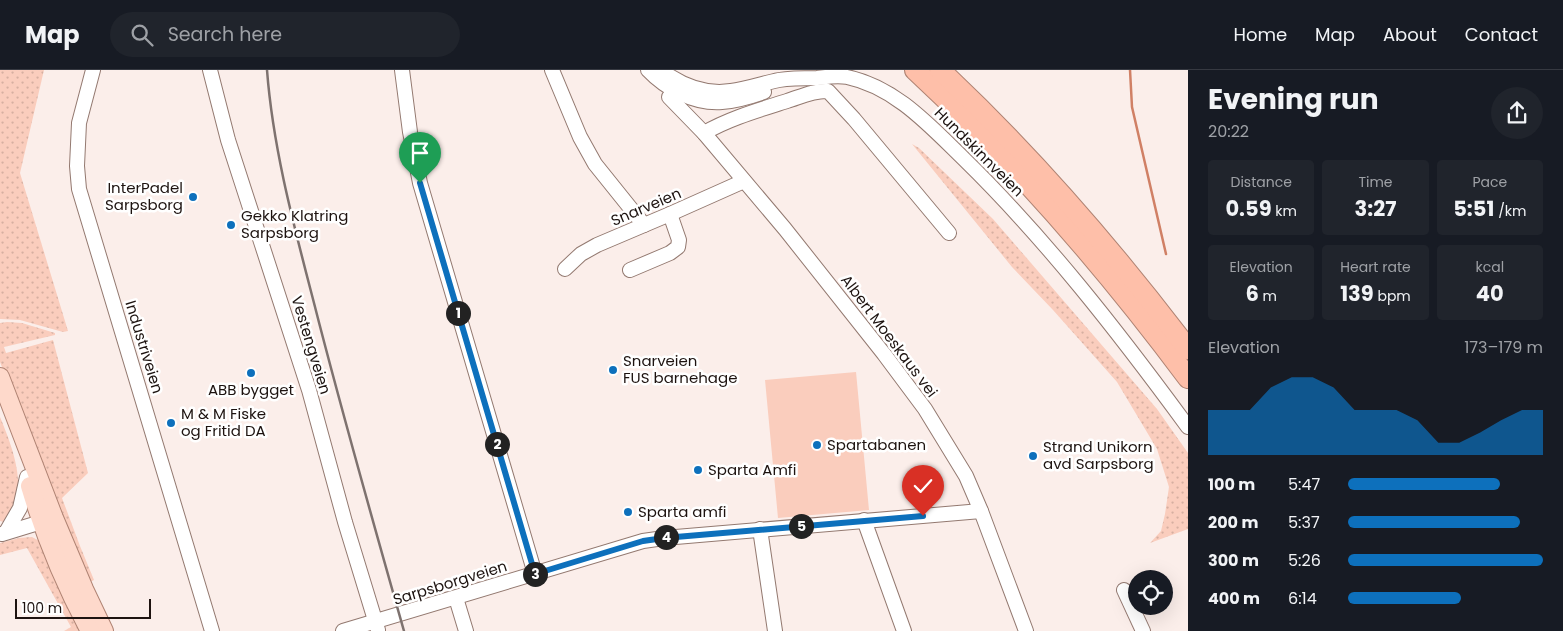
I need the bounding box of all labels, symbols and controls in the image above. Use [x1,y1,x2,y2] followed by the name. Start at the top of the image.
[110,12,460,57] search box
[25,18,80,51] text: Map
[128,21,156,49] icon: search
[168,21,282,48] text: Search here
[1233,22,1287,47] text: Home
[1315,22,1355,47] text: Map
[1383,22,1437,47] text: About
[1465,22,1538,47] text: Contact
[1208,80,1379,119] text: Evening run
[1491,87,1543,139] button: share
[930,102,1029,201] street label: Hundskinnveien
[1208,120,1249,143] text: 20:22
[399,132,441,183] pin
[406,139,434,167] icon: arrive
[1230,172,1292,192] text: Distance
[1358,172,1393,192] text: Time
[1472,172,1507,192] text: Pace
[105,177,183,215] place label: InterPadel Sarpsborg
[607,182,684,231] street label: Snarveien
[187,191,199,203] marker: InterPadel Sarpsborg
[1225,194,1272,223] text: 0.59
[1355,194,1396,223] text: 3:27
[1453,194,1494,223] text: 5:51
[1272,201,1297,221] text: km
[1494,201,1526,221] text: /km
[241,205,348,243] place label: Gekko Klatring Sarpsborg
[225,219,237,231] marker: Gekko Klatring Sarpsborg
[1230,257,1293,277] text: Elevation
[1340,257,1411,277] text: Heart rate
[1476,257,1504,277] text: kcal
[836,270,943,401] street label: Albert Moeskaus vei
[1245,279,1259,308] text: 6
[1340,279,1374,308] text: 139
[1476,279,1504,308] text: 40
[1259,286,1277,306] text: m
[1374,286,1411,306] text: bpm
[287,293,336,397] street label: Vestengveien
[120,298,169,396] street label: Industriveien
[446,300,470,326] pin: 1
[456,303,461,323] text: 1
[1208,336,1280,359] text: Elevation
[1464,336,1543,359] text: 173–179 m
[623,350,737,388] place label: Snarveien FUS barnehage
[607,364,619,376] marker: Snarveien FUS barnehage
[245,367,257,379] marker: ABB bygget
[208,379,294,400] place label: ABB bygget
[181,403,266,441] place label: M & M Fiske og Fritid DA
[165,417,177,429] marker: M & M Fiske og Fritid DA
[484,432,510,456] pin: 2
[494,434,502,454] text: 2
[827,434,926,455] place label: Spartabanen
[1043,436,1154,474] place label: Strand Unikorn avd Sarpsborg
[811,439,823,451] marker: Spartabanen
[1027,450,1039,462] marker: Strand Unikorn avd Sarpsborg
[708,459,796,480] place label: Sparta Amfi
[692,464,704,476] marker: Sparta Amfi
[902,465,944,516] pin
[909,472,937,500] icon: check
[1208,473,1255,496] text: 100 m
[1288,473,1320,496] text: 5:47
[638,501,727,522] place label: Sparta amfi
[622,506,634,518] marker: Sparta amfi
[1208,511,1258,534] text: 200 m
[1288,511,1320,534] text: 5:37
[788,514,814,538] pin: 5
[797,516,806,536] text: 5
[654,524,678,550] pin: 4
[662,527,671,547] text: 4
[1208,549,1259,572] text: 300 m
[1288,549,1321,572] text: 5:26
[390,555,509,610] street label: Sarpsborgveien
[522,562,548,586] pin: 3
[531,564,540,584] text: 3
[1128,570,1173,615] map controls
[1128,570,1173,615] button: locate
[1208,587,1260,610] text: 400 m
[1288,587,1317,610] text: 6:14
[15,596,151,619] scale bar
[22,598,62,618] text: 100 m

